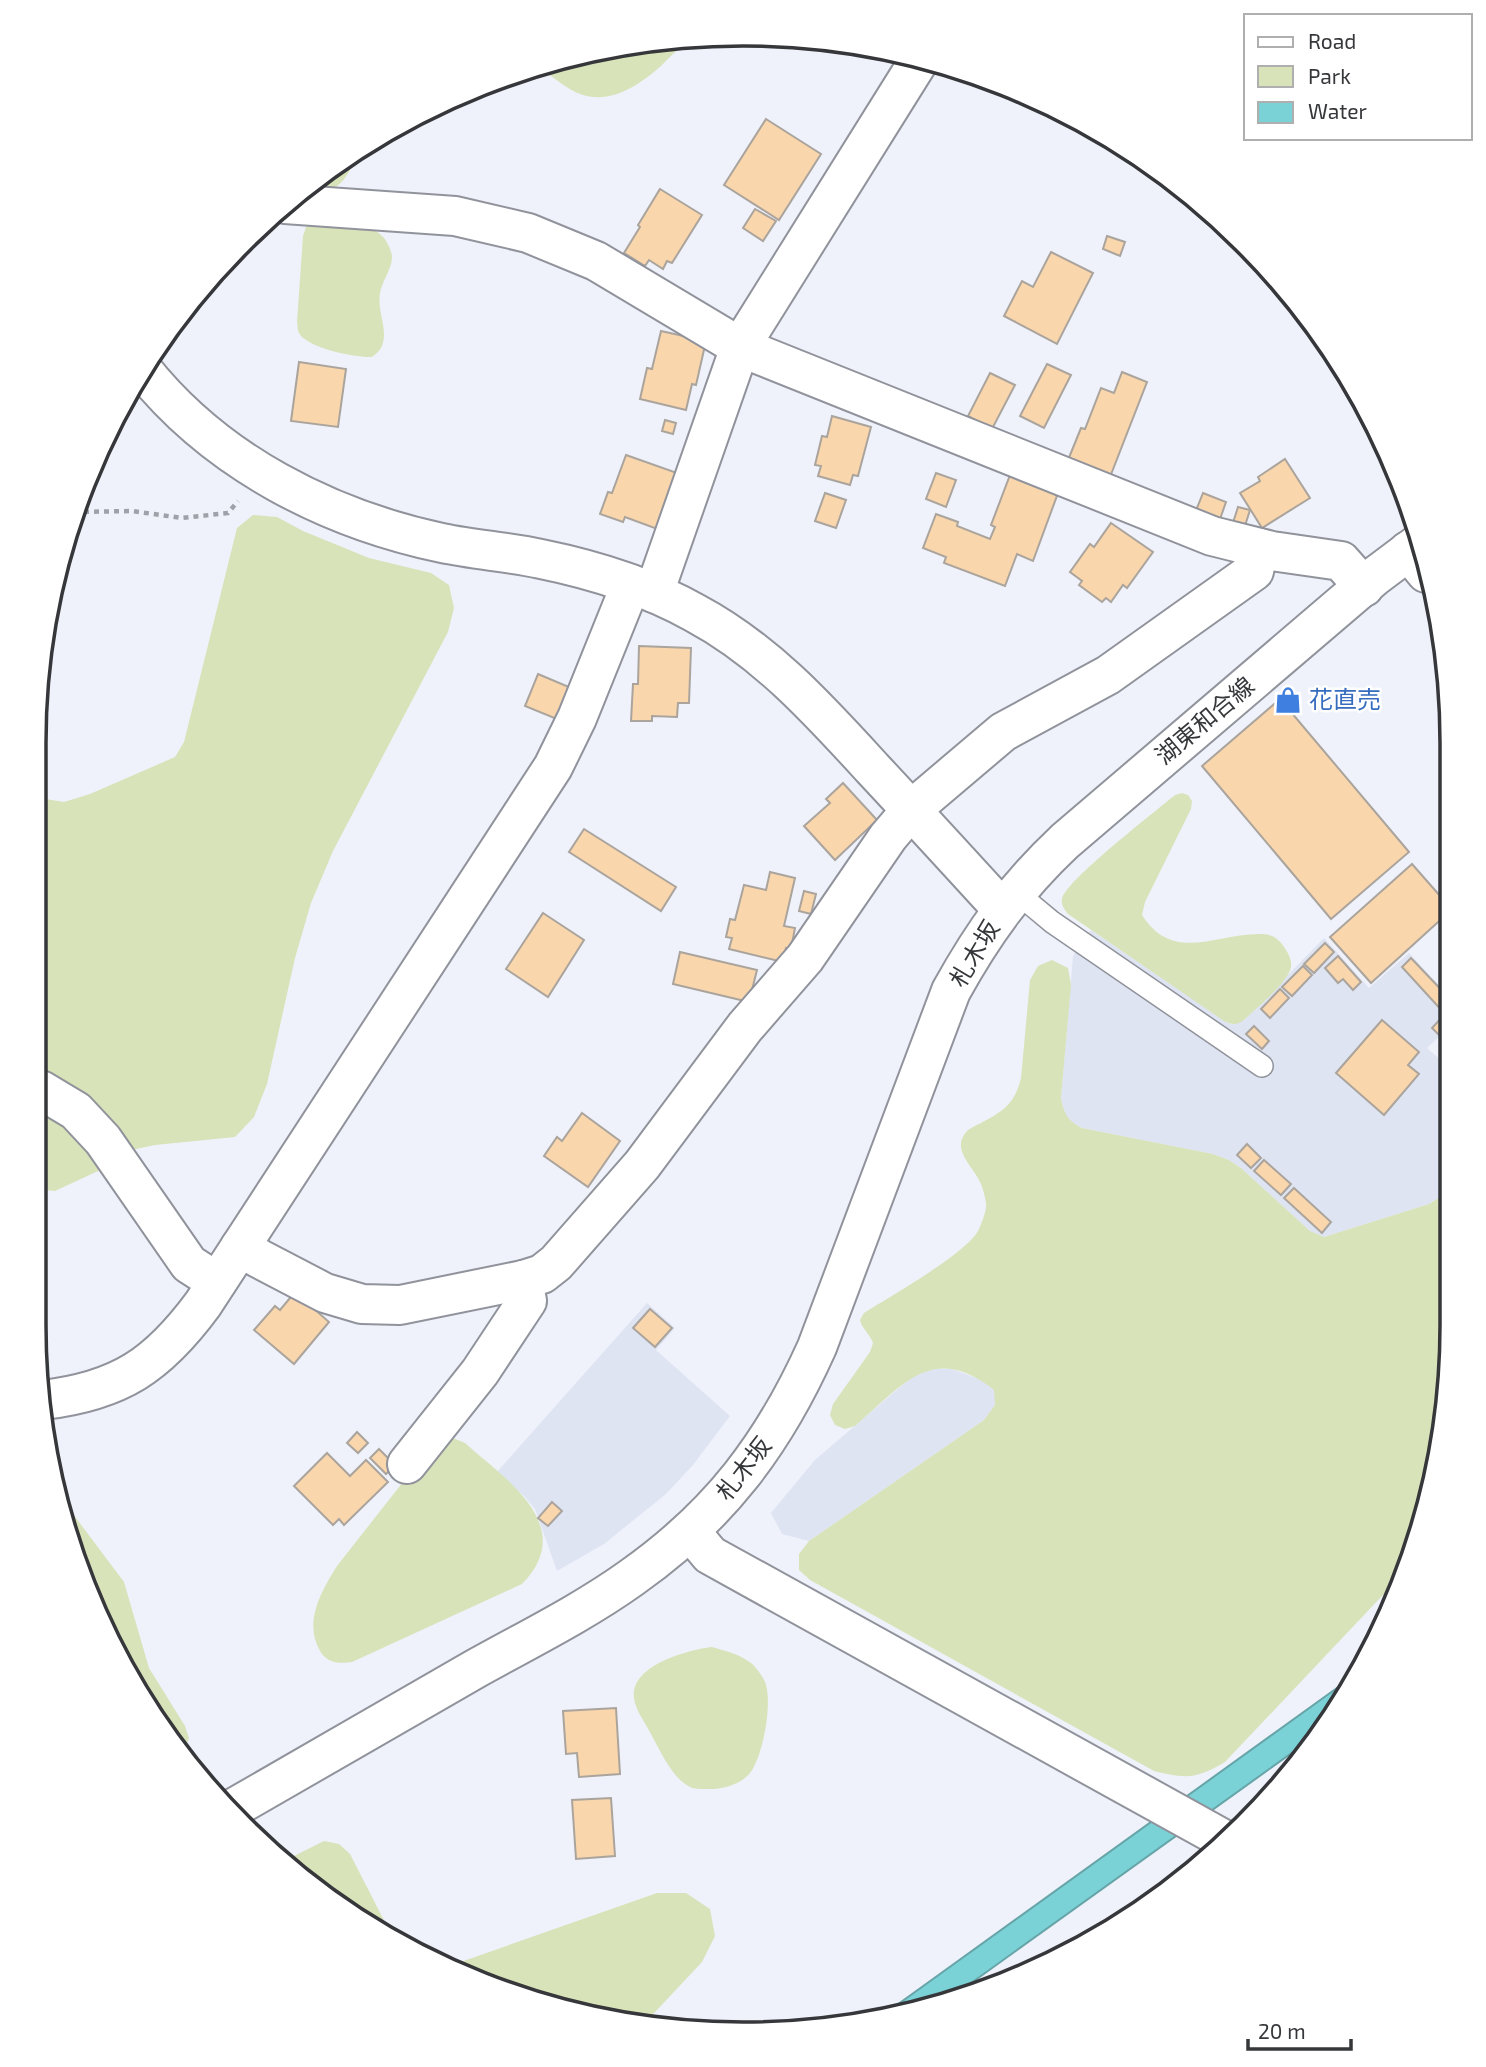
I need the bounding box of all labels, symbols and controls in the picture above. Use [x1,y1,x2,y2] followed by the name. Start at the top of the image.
[1244,14,1472,140] legend
[1308,28,1356,53] text: Road
[1308,63,1351,88] text: Park
[1308,98,1367,123] text: Water
[1149,670,1259,770] street label: 湖東和合線
[1309,684,1381,713] place label: 花直売
[1273,685,1303,715] shop icon: 花直売
[943,915,1005,992] street label: 札木坂
[709,1431,776,1505] street label: 札木坂
[1248,2008,1351,2052] scale bar
[1258,2018,1306,2043] text: 20 m

